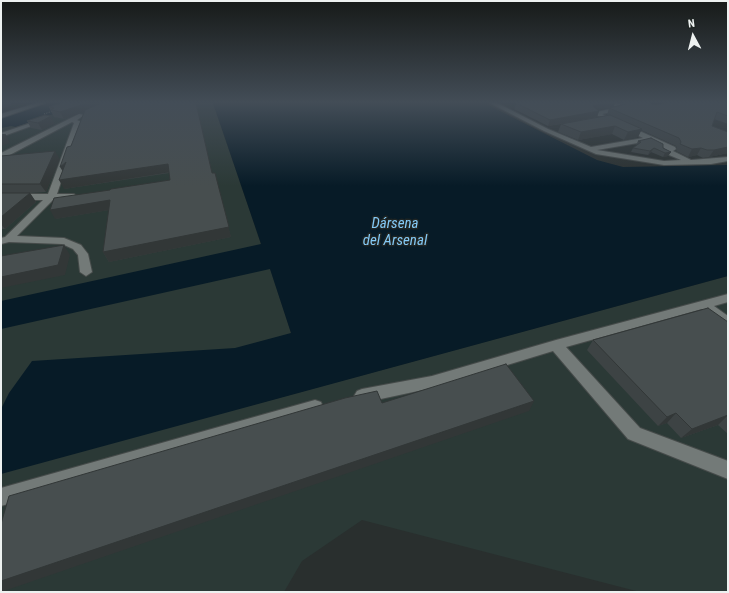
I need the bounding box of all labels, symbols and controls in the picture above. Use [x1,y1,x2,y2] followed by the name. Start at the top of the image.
[673,16,713,56] north arrow
[687,17,696,30] text: N
[363,215,427,250] water label: Dársena del Arsenal

